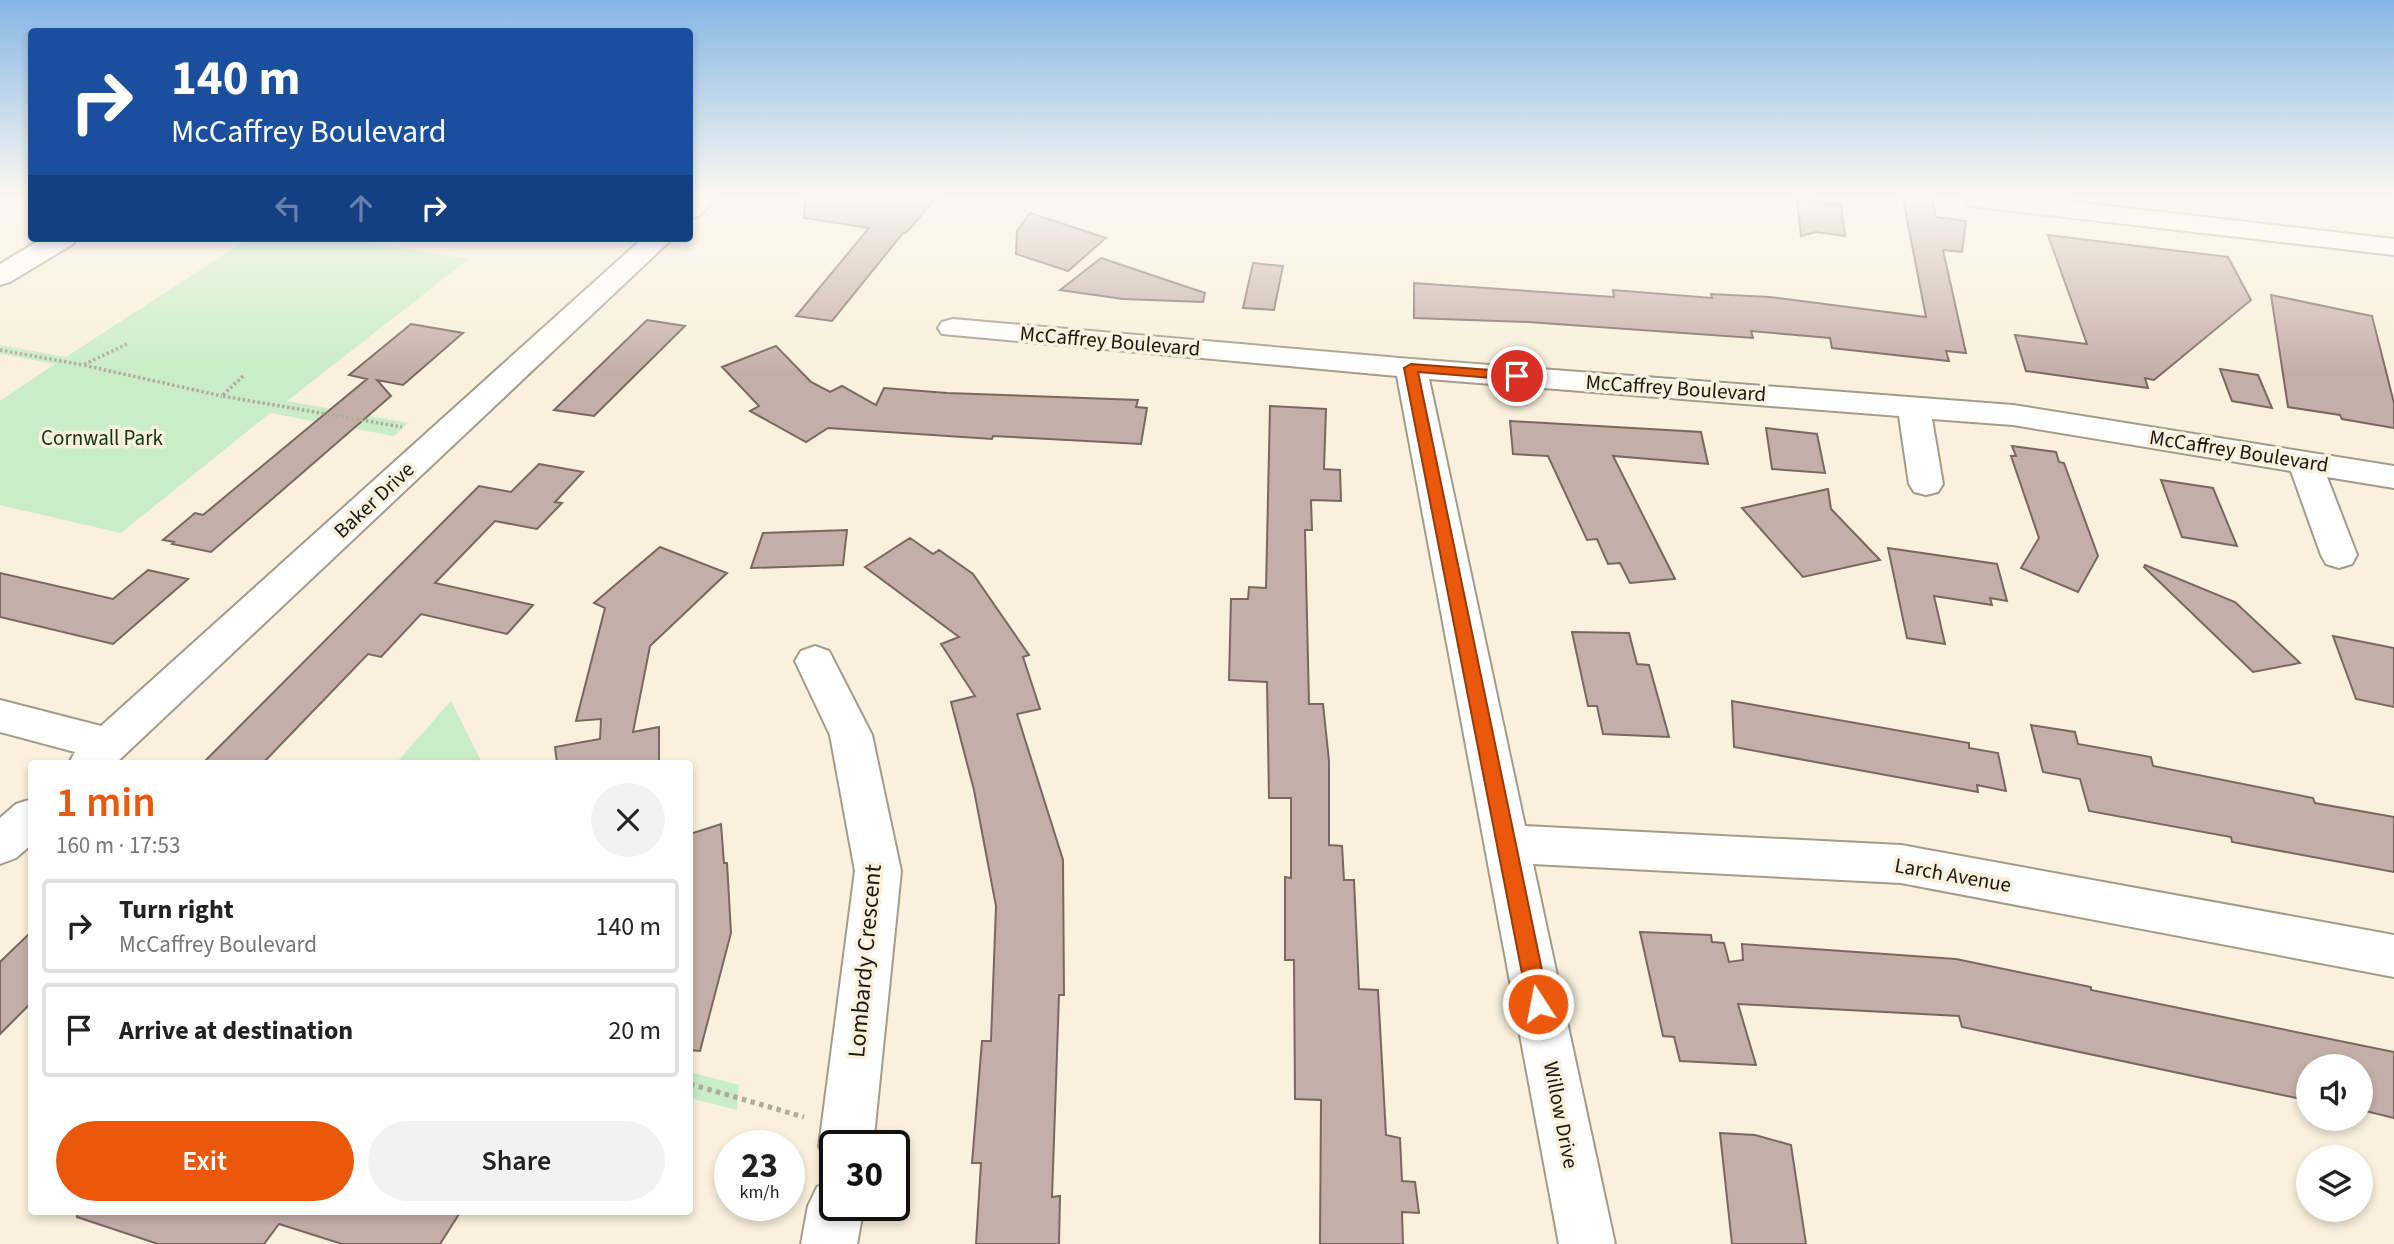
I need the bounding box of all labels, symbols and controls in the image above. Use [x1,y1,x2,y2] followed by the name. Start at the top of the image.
[171,44,300,114] text: 140 m
[56,56,147,147] icon: right
[171,109,447,155] text: McCaffrey Boulevard
[269,189,307,227] icon: left
[342,189,380,227] icon: ahead
[415,189,453,227] icon: right
[1019,318,1201,364] street label: McCaffrey Boulevard
[1487,346,1547,406] pin
[1498,357,1536,395] icon: arrive
[1585,367,1767,409] street label: McCaffrey Boulevard
[2147,422,2331,480] street label: McCaffrey Boulevard
[41,423,163,453] park label: Cornwall Park
[327,455,421,545] street label: Baker Drive
[56,773,156,833] text: 1 min
[591,783,665,857] button: close
[56,829,180,862] text: 160 m · 17:53
[1892,850,2014,900] street label: Larch Avenue
[839,863,891,1059] street label: Lombardy Crescent
[119,891,234,928] text: Turn right
[60,907,98,945] icon: right
[595,908,661,945] text: 140 m
[119,928,317,961] text: McCaffrey Boulevard
[1501,967,1575,1041] position arrow
[60,1011,98,1049] icon: arrive
[119,1012,353,1049] text: Arrive at destination
[608,1012,661,1049] text: 20 m
[2296,1054,2373,1222] map controls
[2296,1054,2373,1131] button: sound
[1536,1059,1586,1171] street label: Willow Drive
[56,1121,354,1201] button: Exit
[368,1121,665,1201] button: Share
[819,1130,910,1221] speed limit sign: 30
[741,1141,778,1191] text: 23
[2296,1145,2373,1222] button: layers
[740,1180,779,1205] text: km/h

